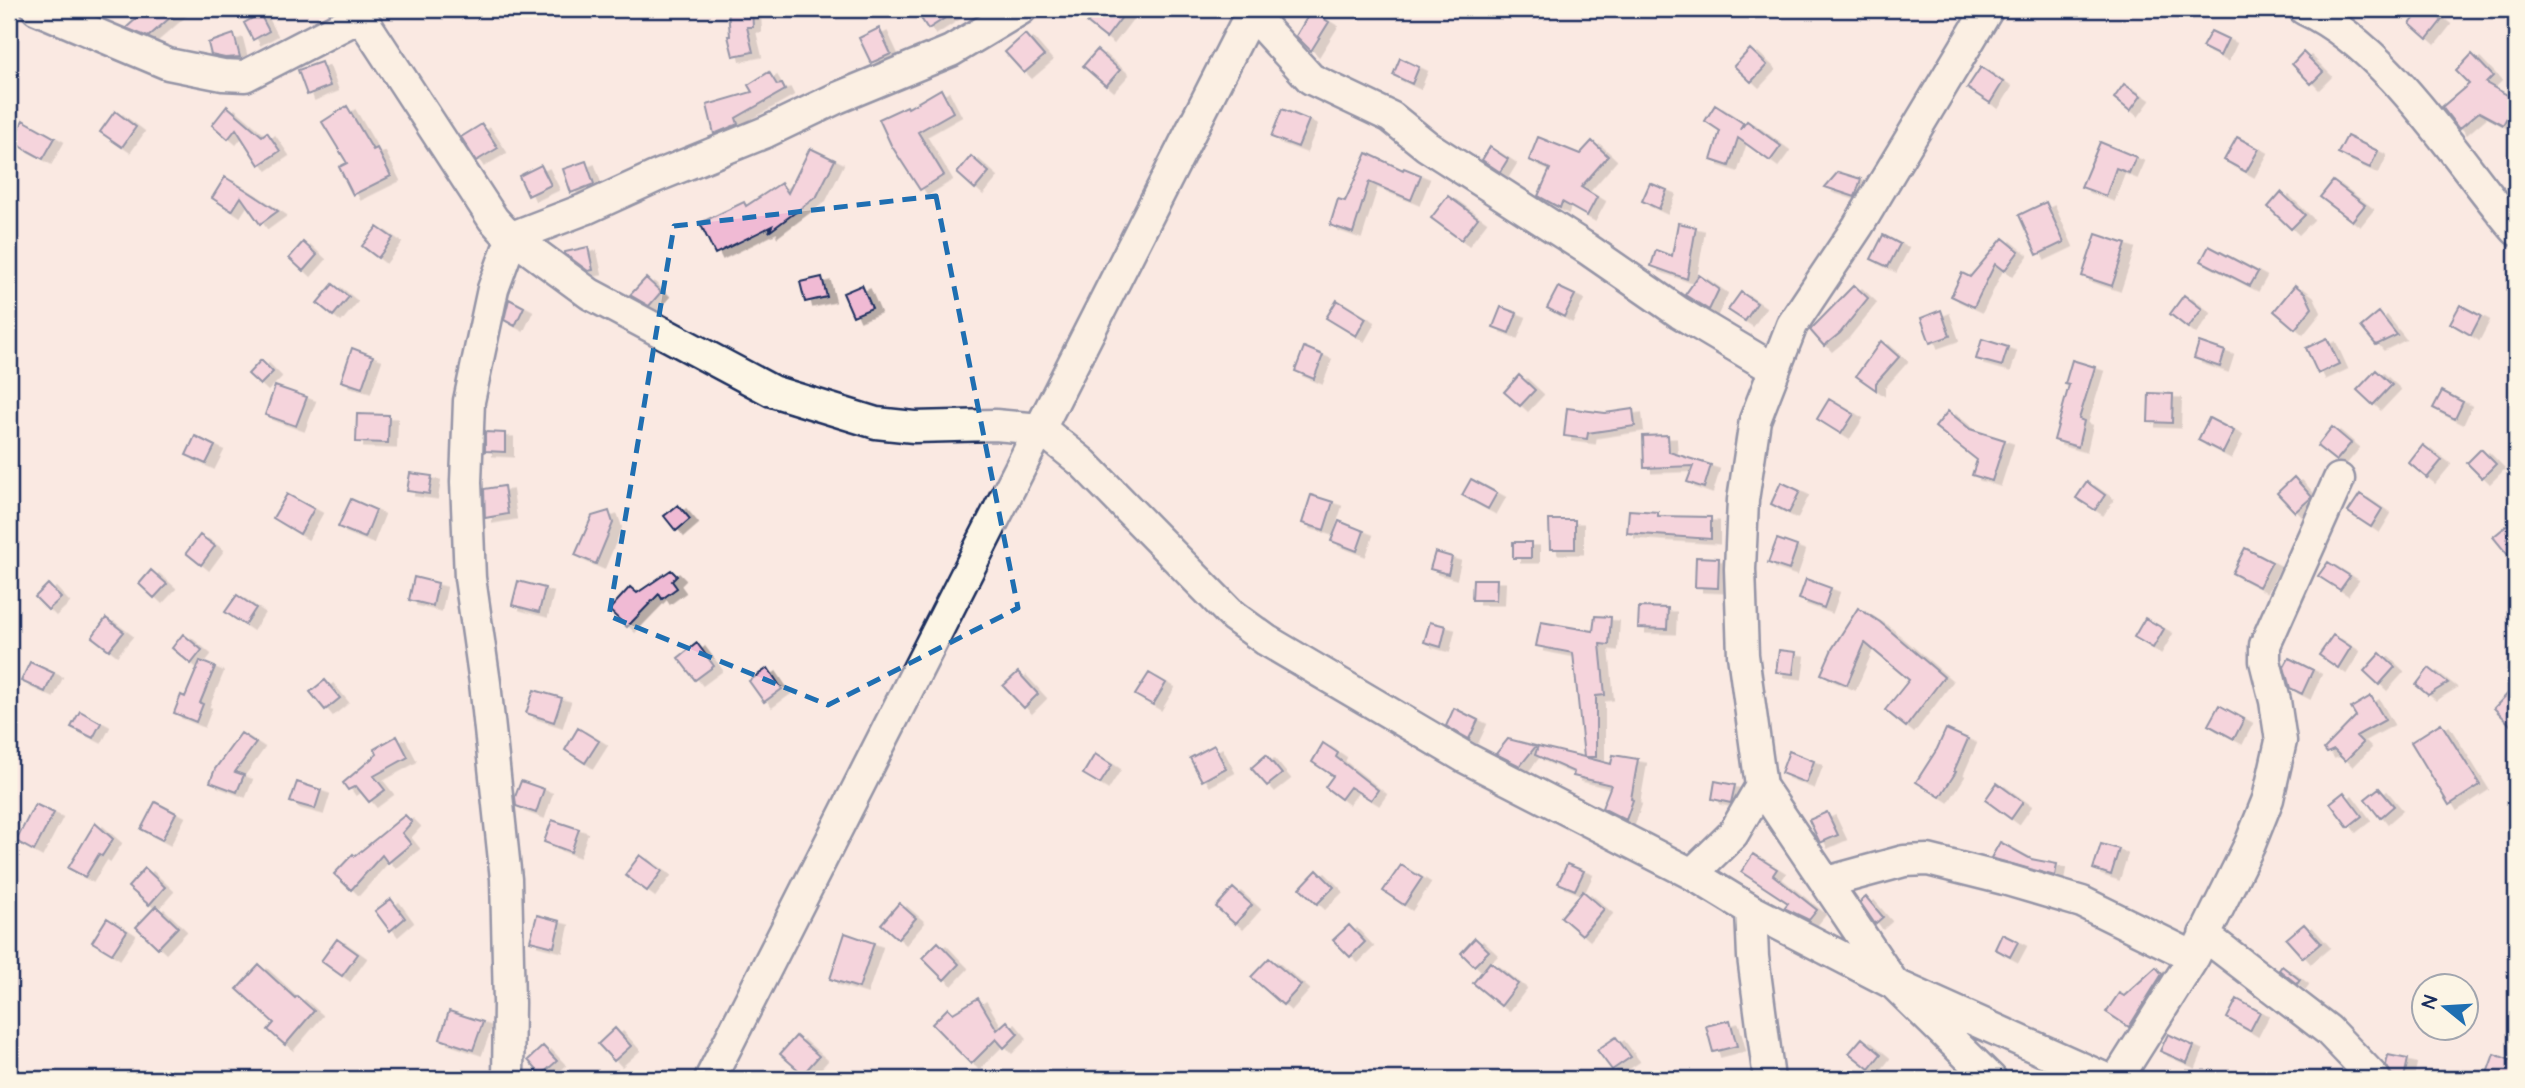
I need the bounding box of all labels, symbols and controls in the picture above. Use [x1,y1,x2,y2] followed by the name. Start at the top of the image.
[2410,972,2480,1042] north arrow
[2416,992,2445,1012] text: N

